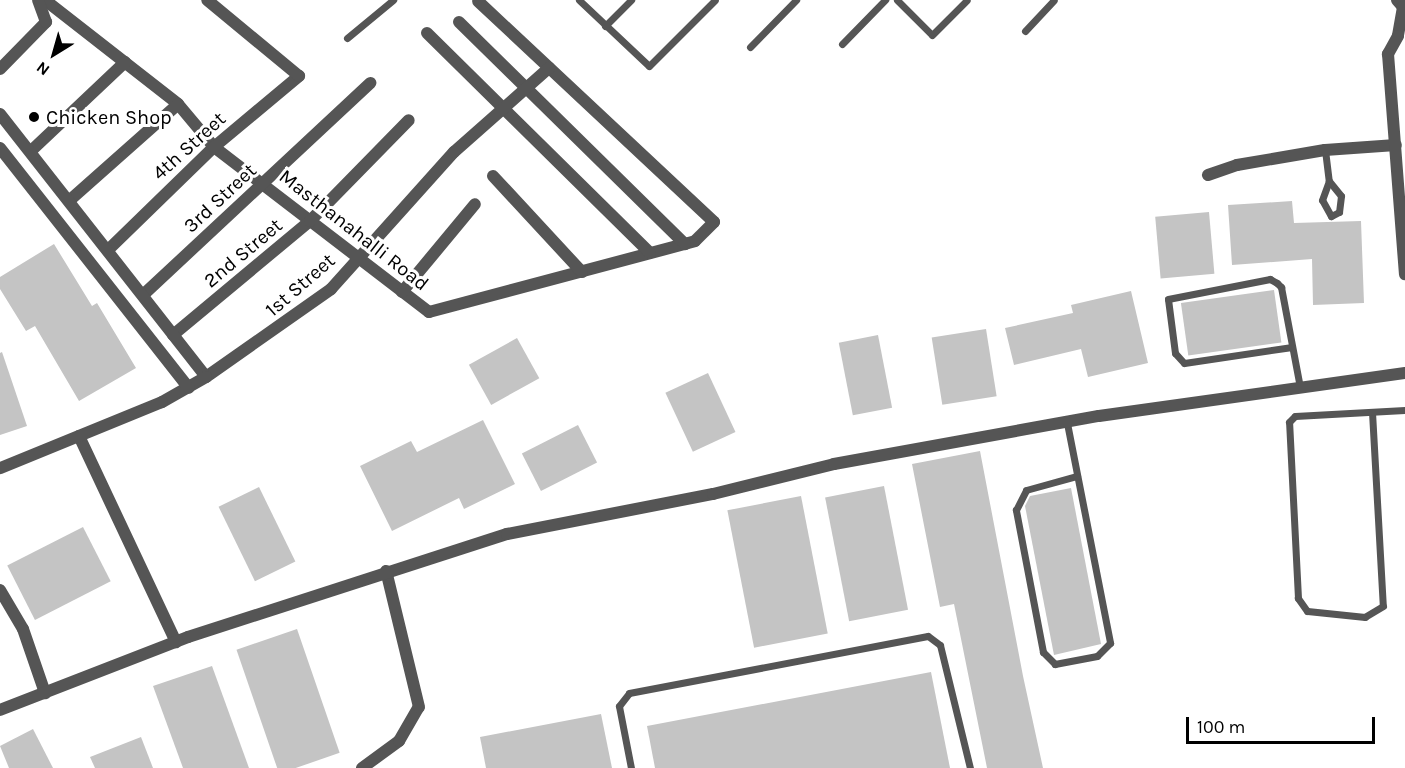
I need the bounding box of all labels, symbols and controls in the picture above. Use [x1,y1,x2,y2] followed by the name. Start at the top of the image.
[24,24,84,84] north arrow
[33,58,53,80] text: N
[46,105,172,129] place label: Chicken Shop
[147,107,231,185] street label: 4th Street
[27,110,41,124] marker: Chicken Shop
[179,158,261,238] street label: 3rd Street
[274,164,434,296] street label: Masthanahalli Road
[199,213,287,293] street label: 2nd Street
[260,248,340,322] street label: 1st Street
[1189,705,1378,743] scale bar
[1197,716,1245,738] text: 100 m

